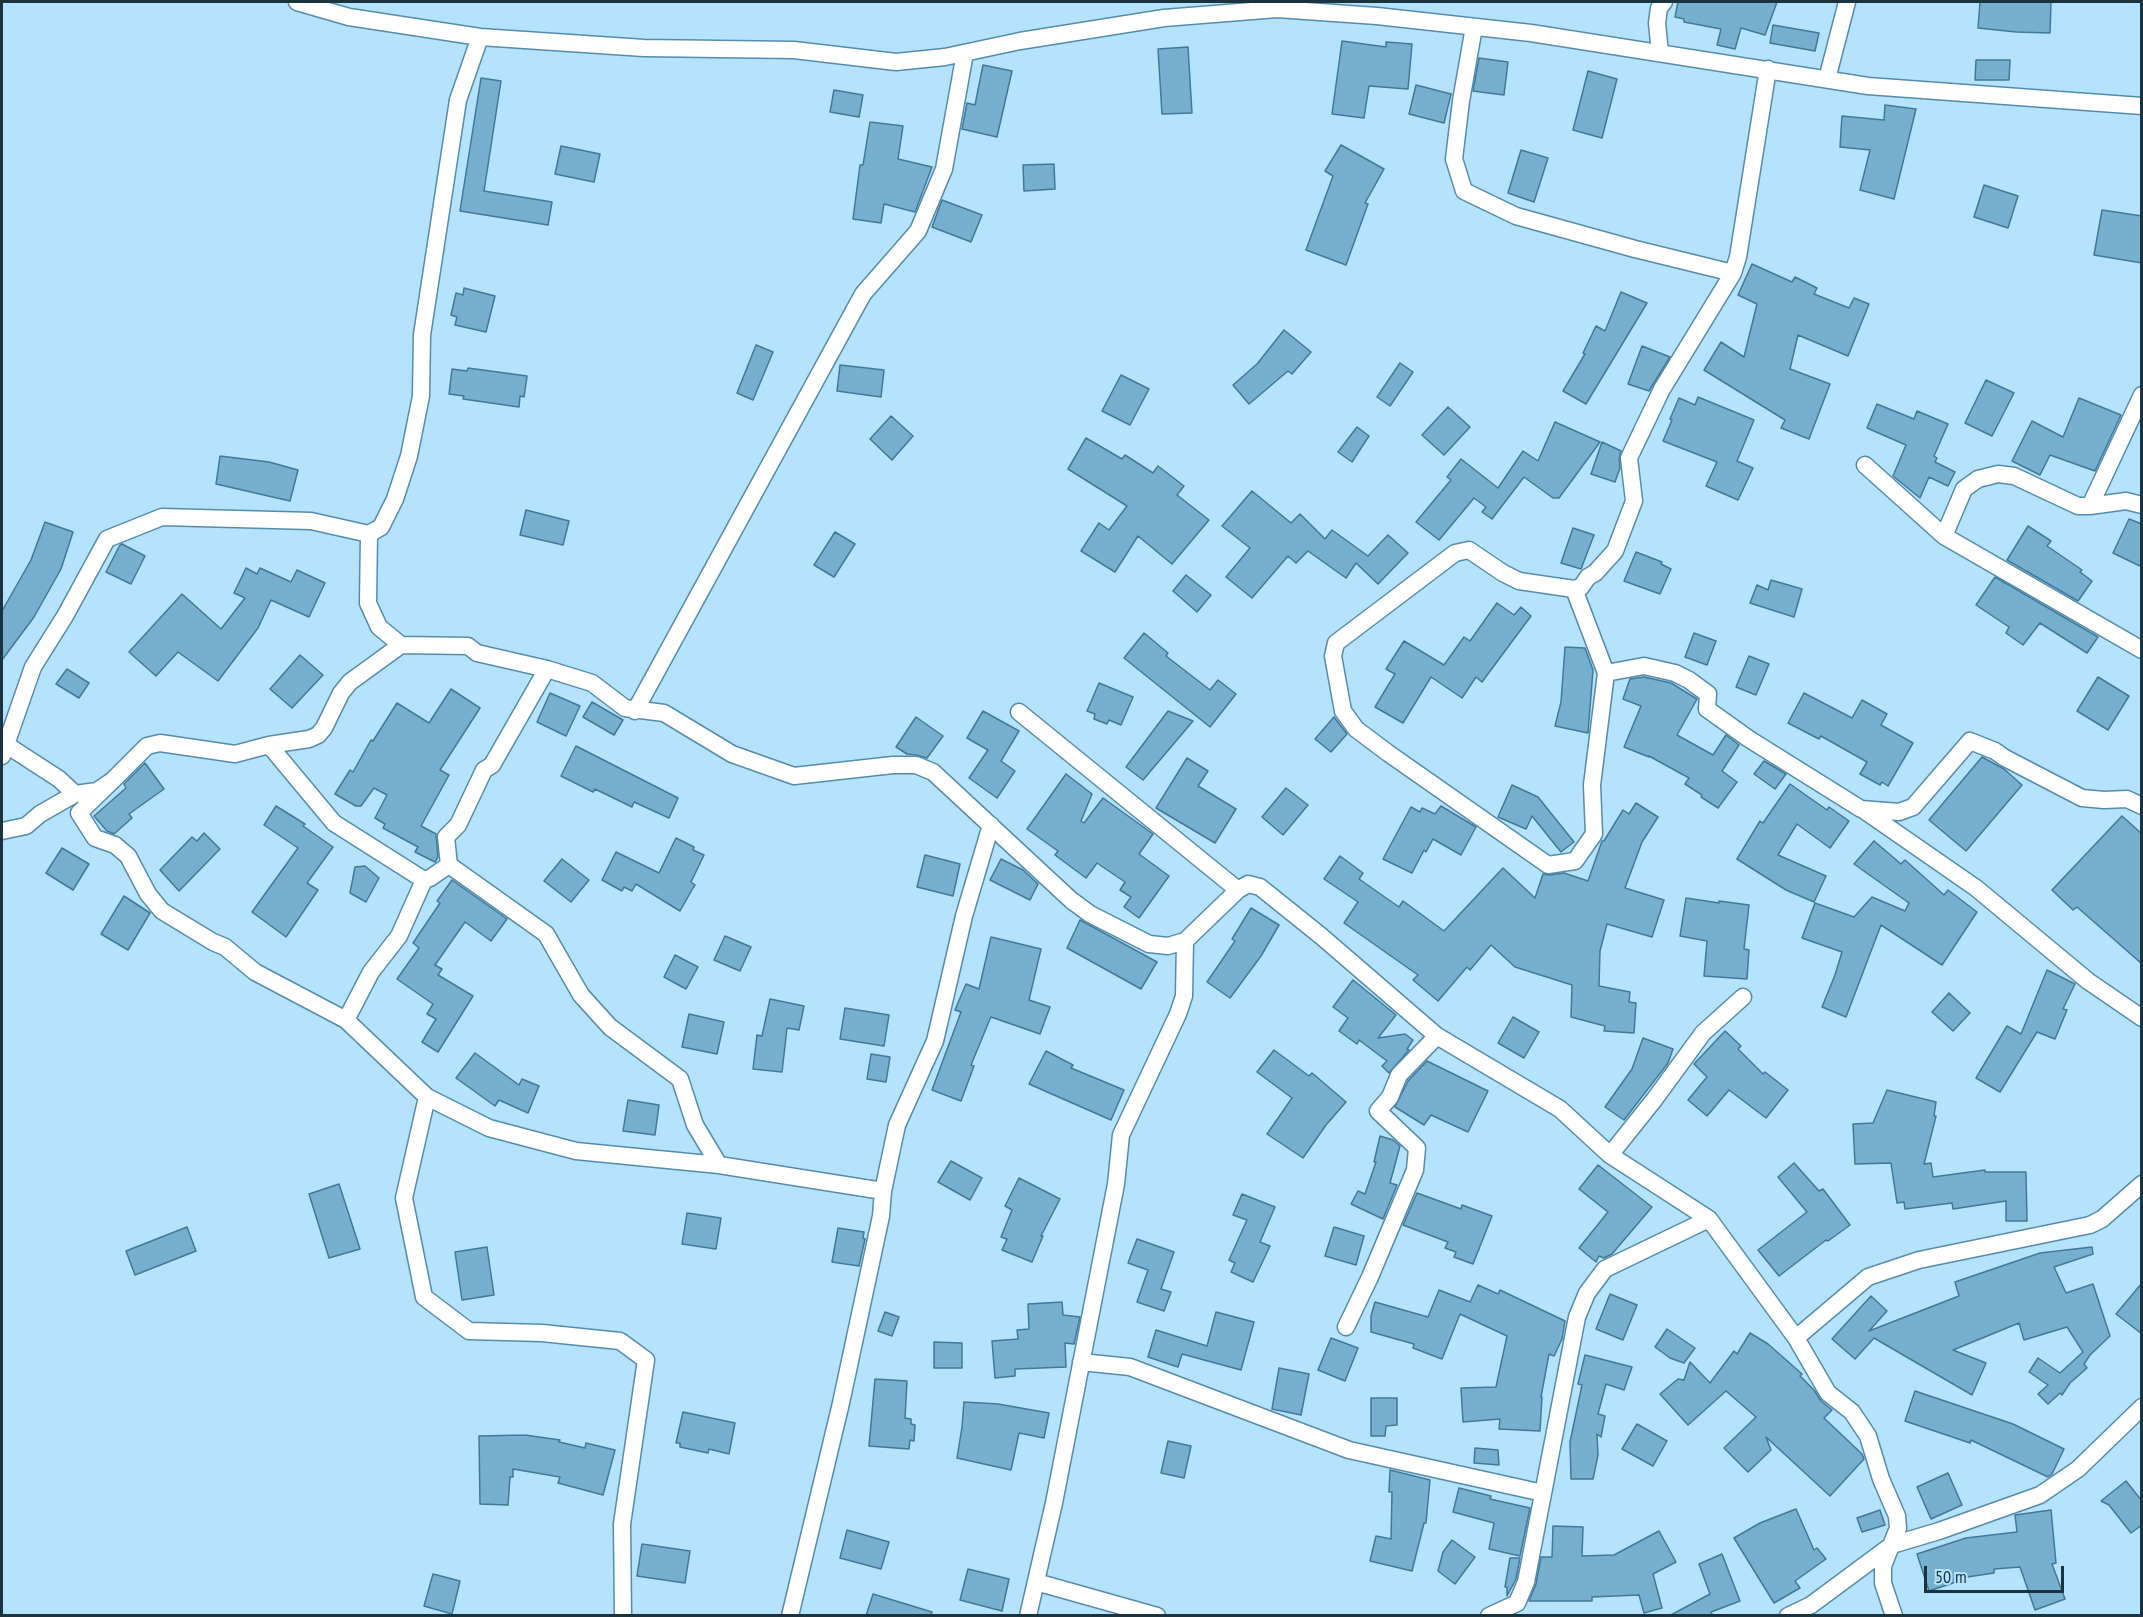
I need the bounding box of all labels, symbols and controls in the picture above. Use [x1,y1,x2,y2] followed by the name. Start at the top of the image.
[1927,1554,2066,1592] scale bar
[1935,1565,1967,1588] text: 50 m

